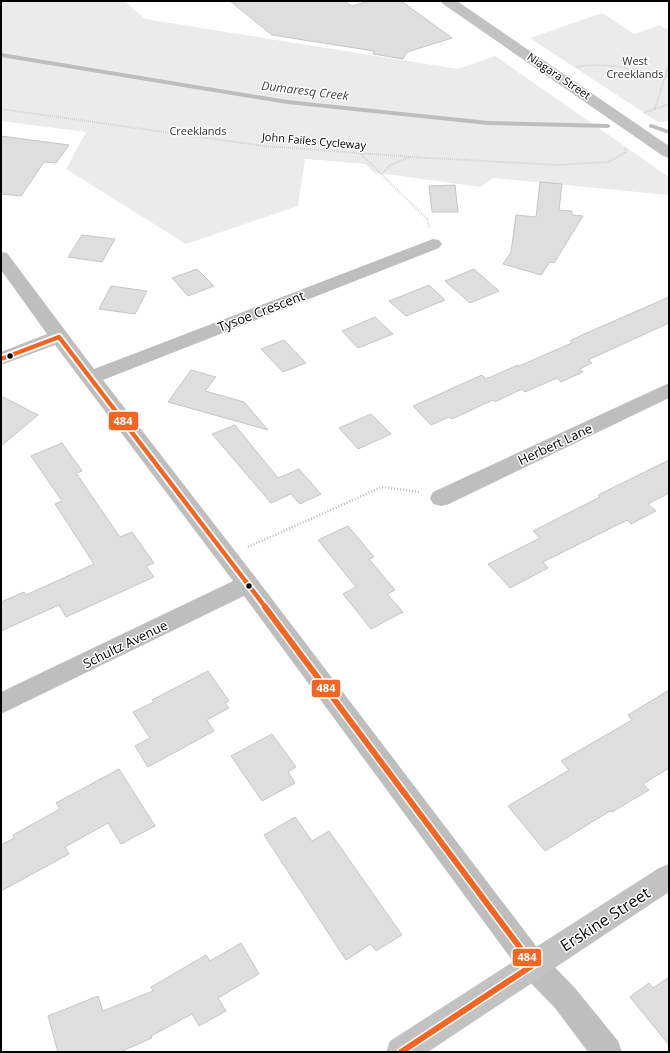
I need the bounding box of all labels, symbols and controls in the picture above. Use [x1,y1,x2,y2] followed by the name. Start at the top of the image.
[525,49,594,102] street label: Niagara Street
[606,53,664,81] park label: West Creeklands
[260,77,351,104] water label: Dumaresq Creek
[169,123,227,138] park label: Creeklands
[260,128,367,153] street label: John Failes Cycleway
[215,286,307,336] street label: Tysoe Crescent
[5,351,15,361] unlabelled marker
[108,411,139,431] line badge: 484
[114,413,133,428] text: 484
[515,419,595,469] street label: Herbert Lane
[244,581,254,591] unlabelled marker
[80,616,170,672] street label: Schultz Avenue
[311,679,341,698] line badge: 484
[317,680,336,695] text: 484
[556,882,654,956] street label: Erskine Street
[512,948,542,967] line badge: 484
[518,949,537,964] text: 484

